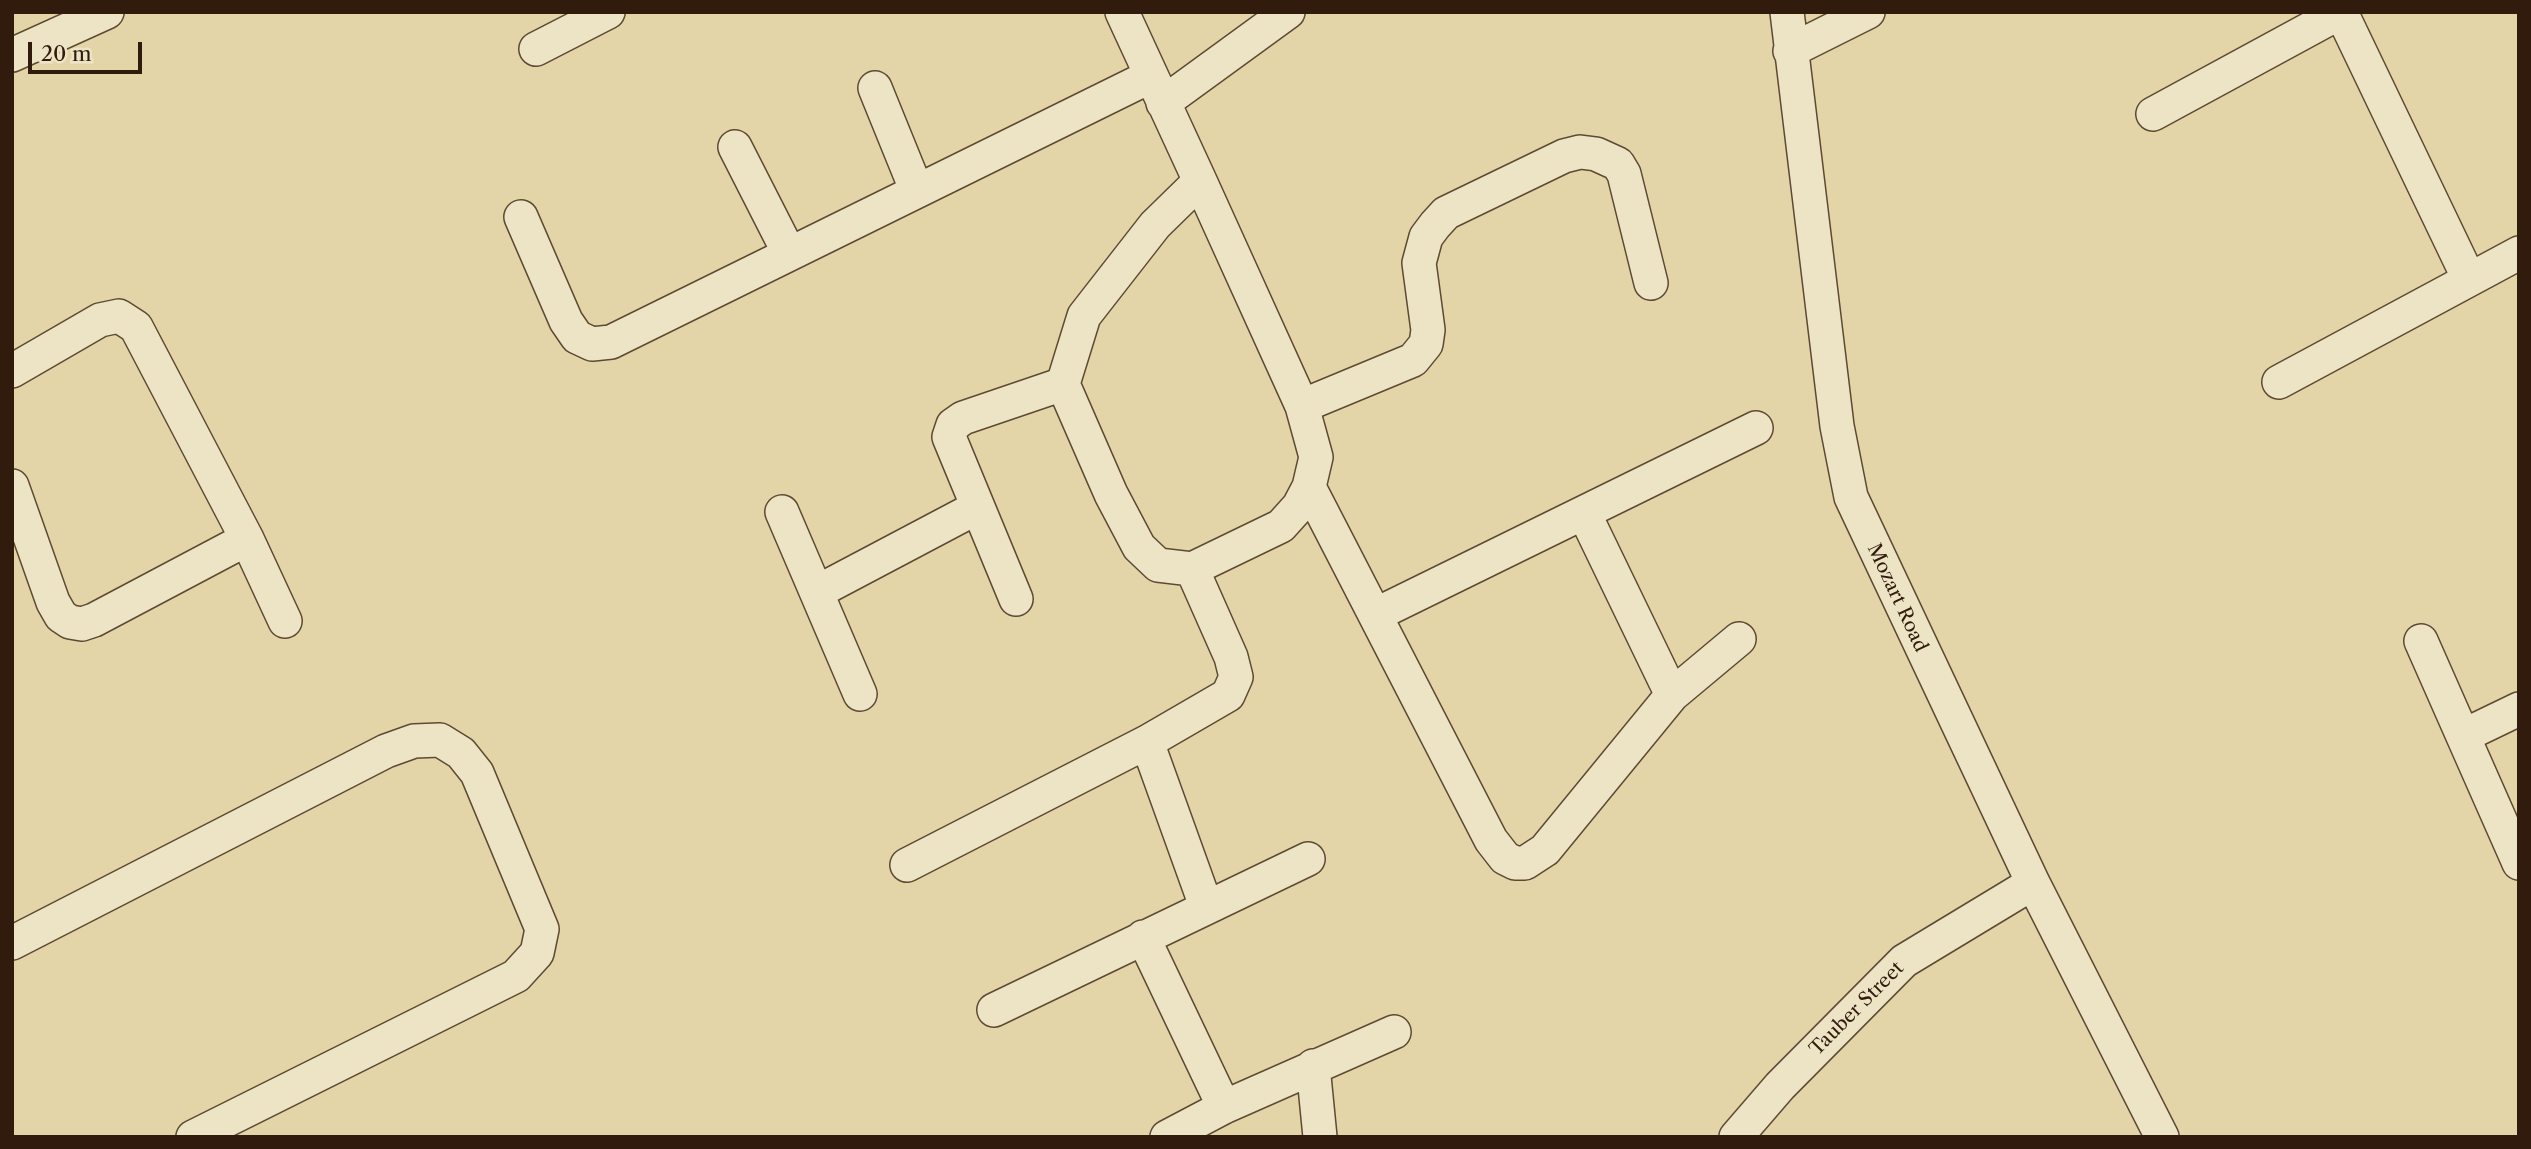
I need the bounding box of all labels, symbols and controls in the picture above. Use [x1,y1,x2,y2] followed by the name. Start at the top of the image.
[32,28,145,72] scale bar
[41,41,92,66] text: 20 m
[1862,540,1932,656] street label: Mozart Road
[1805,957,1909,1061] street label: Tauber Street

